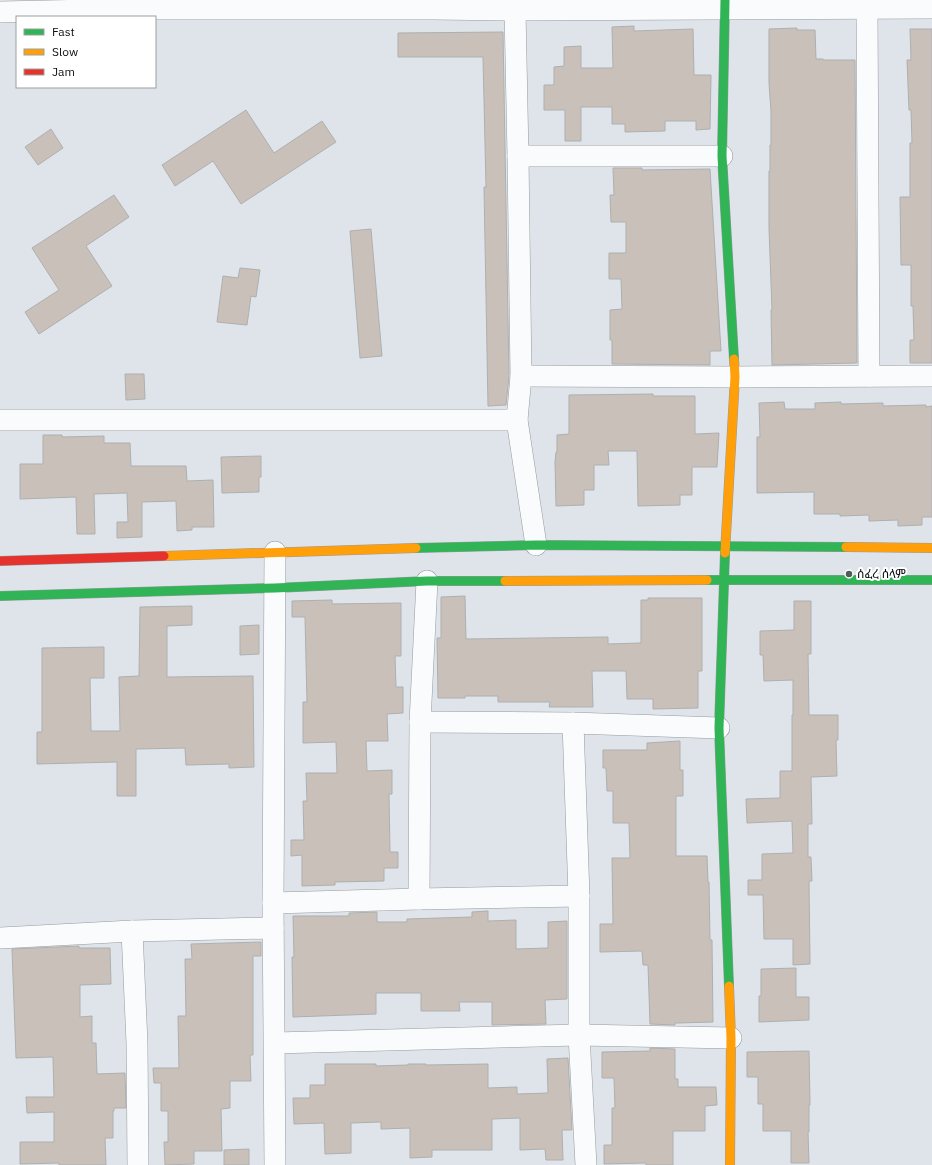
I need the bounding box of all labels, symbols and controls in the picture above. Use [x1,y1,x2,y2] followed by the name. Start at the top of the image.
[16,16,156,88] legend
[52,24,75,39] text: Fast
[52,44,78,59] text: Slow
[52,64,75,79] text: Jam
[857,566,906,581] place label: ሰፈረ ሰላም
[844,569,854,579] marker: ሰፈረ ሰላም

